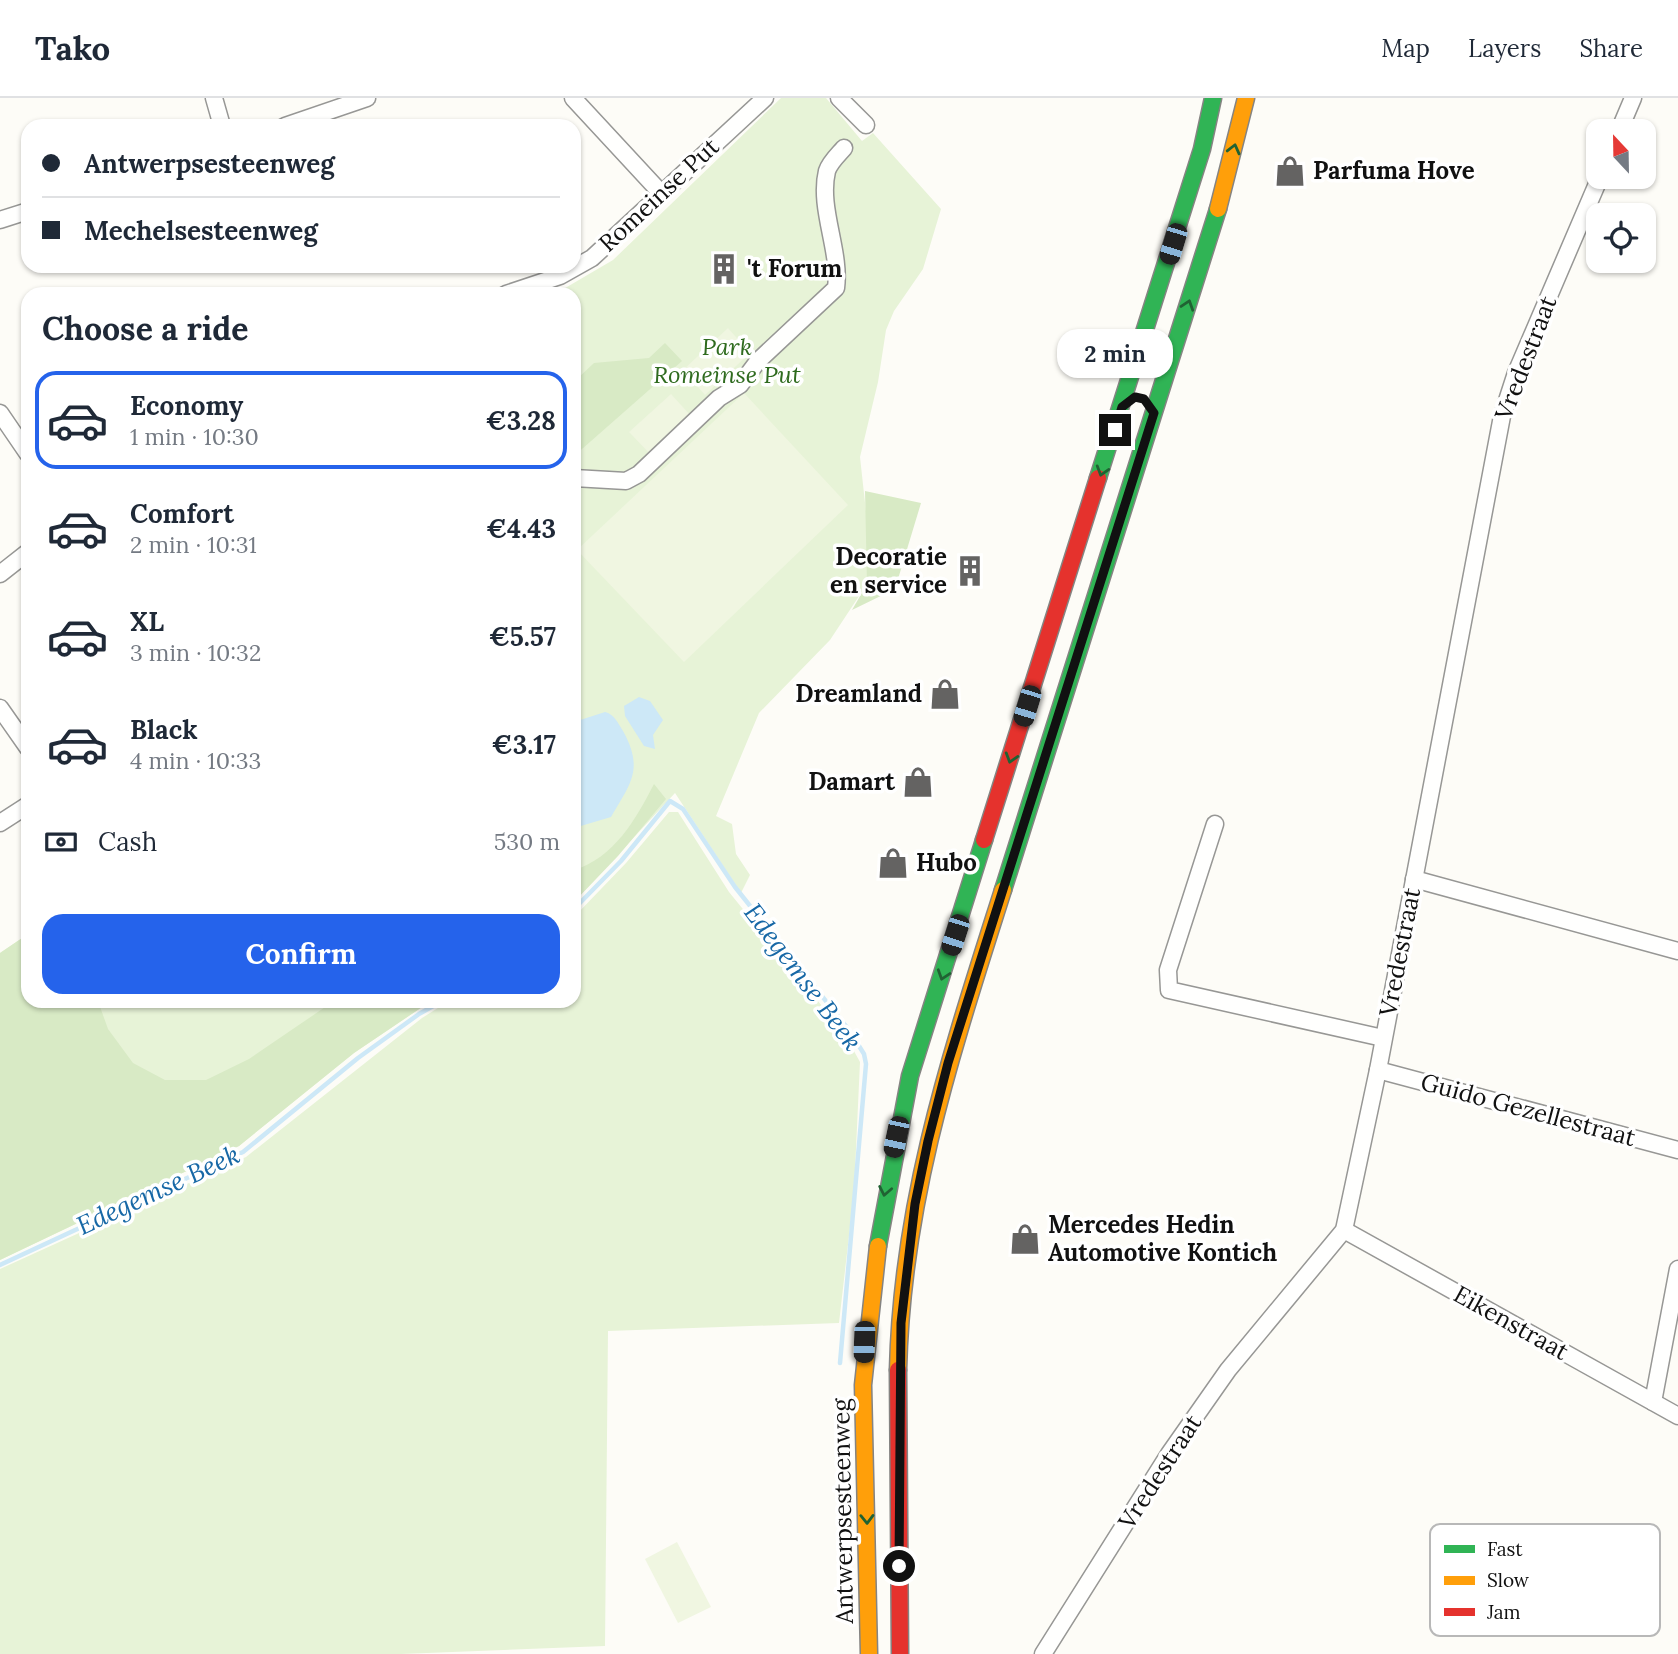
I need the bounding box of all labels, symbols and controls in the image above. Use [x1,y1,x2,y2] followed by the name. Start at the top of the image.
[35,27,110,69] text: Tako
[1381,33,1430,64] text: Map
[1468,33,1541,64] text: Layers
[1579,33,1643,64] text: Share
[1586,119,1656,189] north arrow
[1586,119,1656,273] map controls
[592,131,726,258] street label: Romeinse Put
[1226,144,1241,156] one-way arrow
[84,147,335,180] text: Antwerpsesteenweg
[1273,154,1307,188] shop icon: Parfuma Hove
[1313,155,1475,186] place label: Parfuma Hove
[1586,203,1656,273] button: locate
[84,214,318,247] text: Mechelsesteenweg
[1157,221,1190,267] car
[707,252,741,286] building icon: 't Forum
[747,253,842,284] place label: 't Forum
[1487,291,1564,425] street label: Vredestraat
[1179,299,1194,311] one-way arrow
[42,308,249,349] text: Choose a ride
[1057,328,1173,378] callout: 2 min
[653,331,801,390] park label: Park Romeinse Put
[1084,339,1146,368] text: 2 min
[46,389,109,452] icon: car
[130,389,243,422] text: Economy
[486,404,556,437] text: €3.28
[1099,414,1131,446] route end
[130,422,259,451] text: 1 min · 10:30
[1096,465,1110,477] one-way arrow
[46,497,109,560] icon: car
[130,497,234,530] text: Comfort
[486,512,556,545] text: €4.43
[130,530,257,559] text: 2 min · 10:31
[830,541,947,600] place label: Decoratie en service
[953,554,987,588] building icon: Decoratie en service
[46,605,109,668] icon: car
[130,605,164,638] text: XL
[489,620,556,653] text: €5.57
[130,638,261,667] text: 3 min · 10:32
[928,677,962,711] shop icon: Dreamland
[795,678,922,709] place label: Dreamland
[1011,683,1044,729] car
[46,713,109,776] icon: car
[130,713,198,746] text: Black
[492,728,556,761] text: €3.17
[130,746,261,775] text: 4 min · 10:33
[1005,752,1019,764] one-way arrow
[901,765,935,799] shop icon: Damart
[808,766,896,797] place label: Damart
[42,823,80,861] icon: cash
[98,825,157,858] text: Cash
[494,827,560,856] text: 530 m
[876,846,910,880] shop icon: Hubo
[916,847,977,878] place label: Hubo
[1372,884,1427,1020] street label: Vredestraat
[737,896,870,1057] water label: Edegemse Beek
[939,912,972,958] car
[42,914,560,994] button: Confirm
[936,969,951,981] one-way arrow
[1417,1066,1640,1153] street label: Guido Gezellestraat
[882,1114,911,1160] car
[71,1137,245,1242] water label: Edegemse Beek
[879,1185,894,1197] one-way arrow
[1048,1209,1277,1268] place label: Mercedes Hedin Automotive Kontich
[1008,1222,1042,1256] shop icon: Mercedes Hedin Automotive Kontich
[1448,1278,1575,1367] street label: Eikenstraat
[853,1321,876,1363] car
[825,1397,860,1625] street label: Antwerpsesteenweg
[1111,1408,1208,1536] street label: Vredestraat
[859,1514,875,1525] one-way arrow
[1430,1524,1660,1636] legend
[1487,1537,1523,1561] text: Fast
[883,1550,915,1582] route start
[1487,1568,1530,1592] text: Slow
[1486,1600,1521,1624] text: Jam

